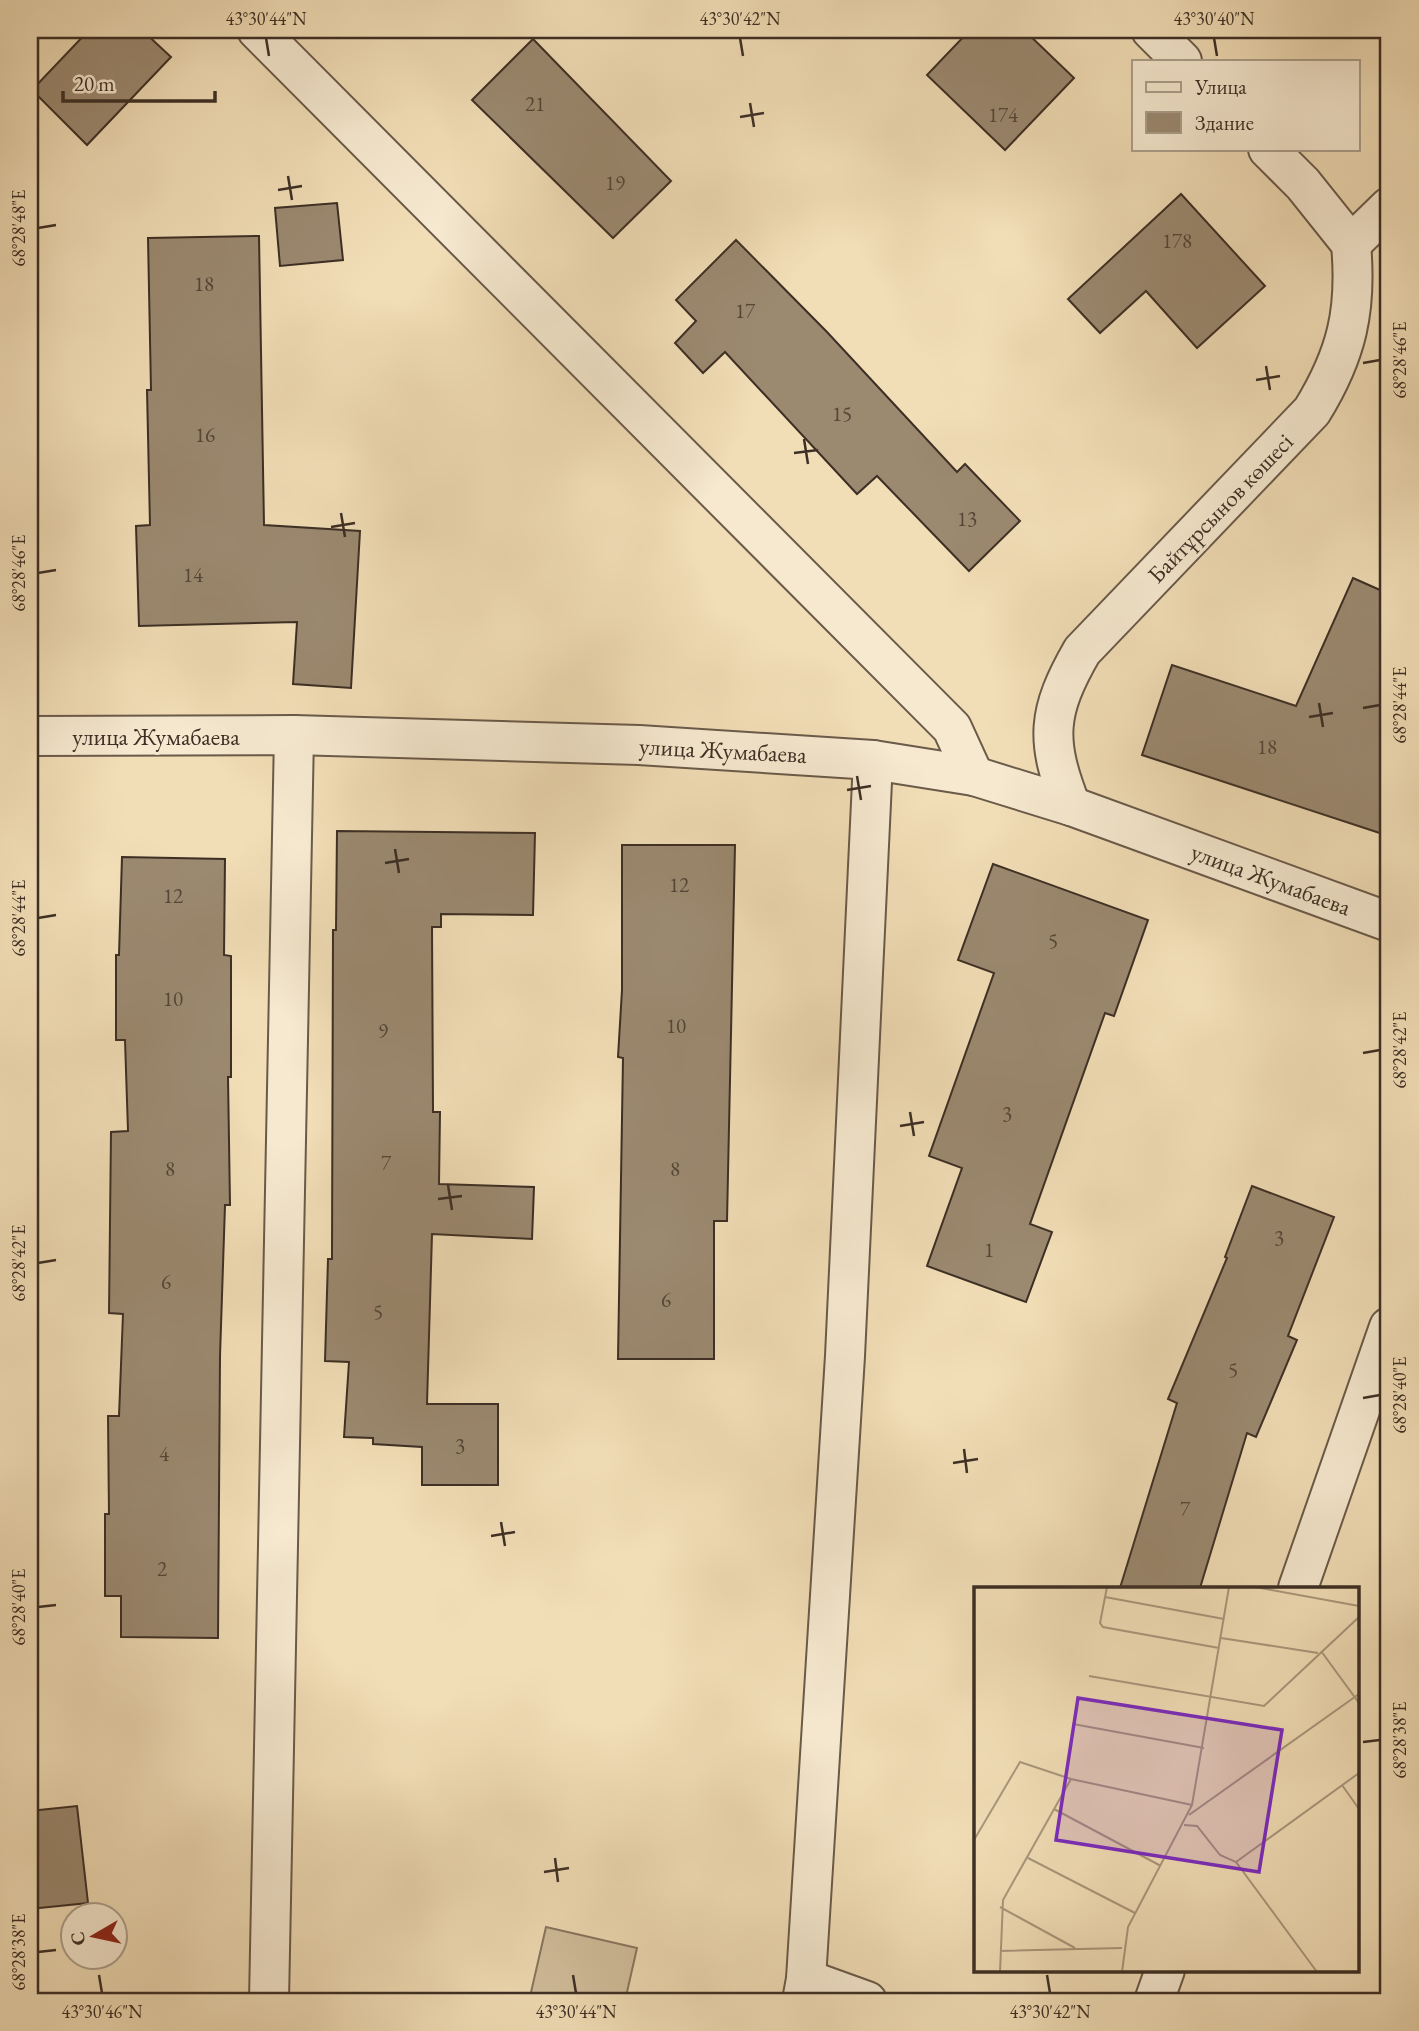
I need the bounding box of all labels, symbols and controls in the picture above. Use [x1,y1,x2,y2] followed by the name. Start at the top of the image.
[226,7,307,30] text: 43°30'44"N
[700,7,781,30] text: 43°30'42"N
[1174,7,1255,30] text: 43°30'40"N
[63,60,215,104] scale bar
[1132,60,1360,150] legend
[74,70,115,97] text: 20 m
[1194,73,1247,100] text: Улица
[525,90,545,117] house number: 21
[988,101,1019,128] house number: 174
[1195,109,1254,136] text: Здание
[605,169,625,196] house number: 19
[7,190,30,266] text: 68°28'48"E
[1162,227,1192,254] house number: 178
[194,270,214,297] house number: 18
[735,297,756,324] house number: 17
[1388,322,1411,398] text: 68°28'46"E
[832,400,852,427] house number: 15
[195,421,215,448] house number: 16
[1140,426,1300,590] street label: Байтұрсынов көшесі
[957,505,977,532] house number: 13
[7,535,30,611] text: 68°28'46"E
[183,561,204,588] house number: 14
[1388,667,1411,743] text: 68°28'44"E
[72,721,240,752] street label: улица Жумабаева
[638,730,808,770] street label: улица Жумабаева
[1257,733,1277,760] house number: 18
[1187,836,1356,922] street label: улица Жумабаева
[669,871,689,898] house number: 12
[7,880,30,956] text: 68°28'44"E
[163,882,183,909] house number: 12
[1048,927,1058,954] house number: 5
[163,985,183,1012] house number: 10
[666,1012,686,1039] house number: 10
[1388,1012,1411,1088] text: 68°28'42"E
[378,1017,388,1044] house number: 9
[1002,1100,1012,1127] house number: 3
[381,1149,392,1176] house number: 7
[165,1155,175,1182] house number: 8
[670,1155,680,1182] house number: 8
[1274,1224,1284,1251] house number: 3
[7,1225,30,1301] text: 68°28'42"E
[984,1236,994,1263] house number: 1
[161,1268,171,1295] house number: 6
[661,1286,671,1313] house number: 6
[373,1298,383,1325] house number: 5
[1228,1356,1238,1383] house number: 5
[1388,1357,1411,1433] text: 68°28'40"E
[455,1432,465,1459] house number: 3
[159,1440,170,1467] house number: 4
[1180,1495,1191,1522] house number: 7
[157,1555,167,1582] house number: 2
[7,1569,30,1645] text: 68°28'40"E
[974,1587,1360,1972] inset map
[1388,1702,1411,1778] text: 68°28'38"E
[60,1902,130,1972] north arrow
[7,1914,30,1990] text: 68°28'38"E
[64,1930,91,1947] text: С
[62,2000,143,2023] text: 43°30'46"N
[536,2000,617,2023] text: 43°30'44"N
[1010,2000,1091,2023] text: 43°30'42"N

